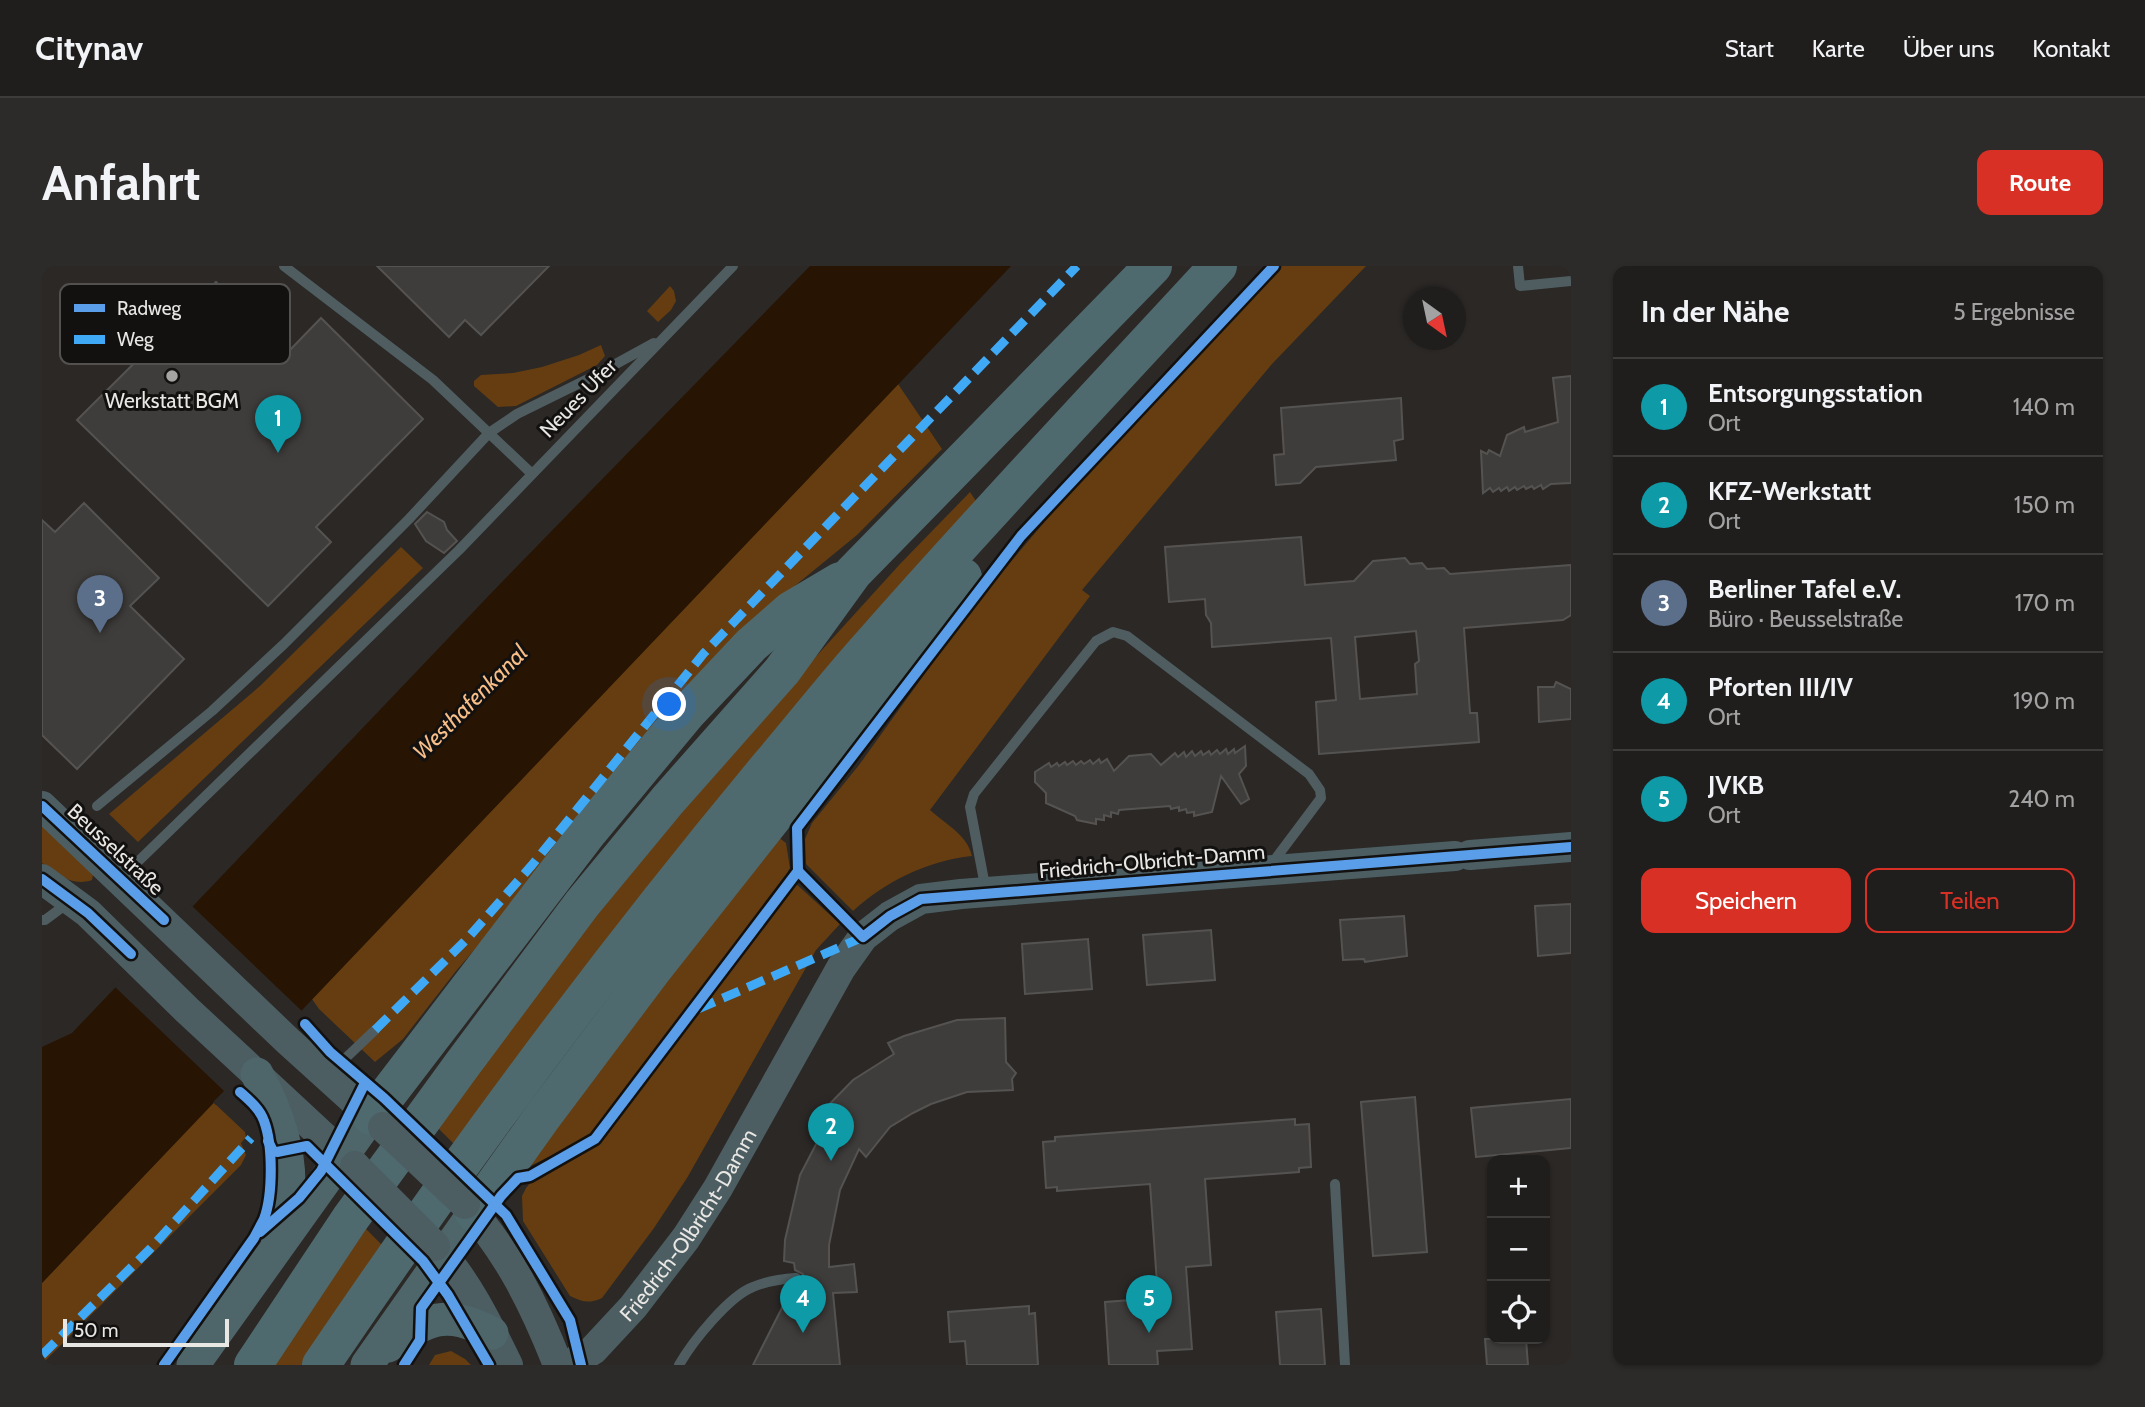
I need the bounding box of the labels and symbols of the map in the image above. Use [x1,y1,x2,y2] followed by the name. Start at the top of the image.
[60,284,290,364] legend
[1403,287,1466,350] north arrow
[117,297,181,320] text: Radweg
[117,328,154,351] text: Weg
[534,353,622,443] street label: Neues Ufer
[164,368,180,384] marker: Werkstatt BGM
[105,388,239,413] place label: Werkstatt BGM
[255,395,301,453] pin: 1
[77,575,123,633] pin: 3
[407,638,534,765] water label: Westhafenkanal
[652,687,686,721] your location
[63,798,169,900] street label: Beusselstraße
[1038,839,1266,883] street label: Friedrich-Olbricht-Damm
[808,1103,854,1161] pin: 2
[614,1124,761,1326] street label: Friedrich-Olbricht-Damm
[780,1275,826,1333] pin: 4
[1126,1275,1172,1333] pin: 5
[63,1316,229,1348] scale bar

